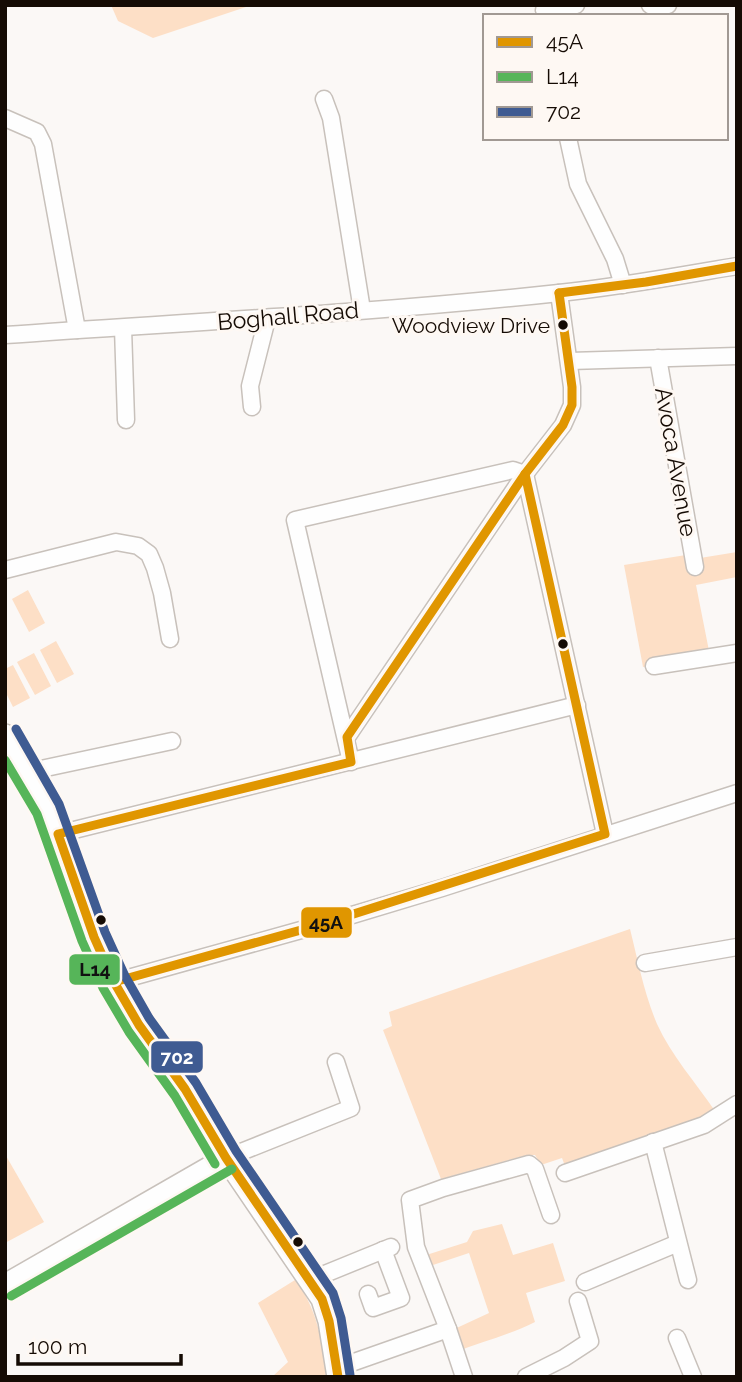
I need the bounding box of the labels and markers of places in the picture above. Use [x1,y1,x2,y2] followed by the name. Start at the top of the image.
[392,313,550,338] place label: Woodview Drive
[556,318,570,332] marker: Woodview Drive
[556,637,570,651] unlabelled marker
[94,913,108,927] unlabelled marker
[291,1235,305,1249] unlabelled marker

